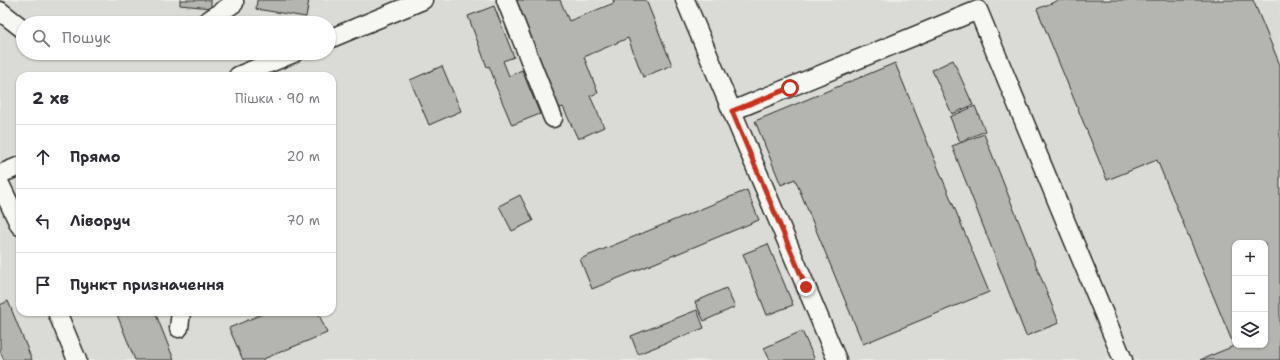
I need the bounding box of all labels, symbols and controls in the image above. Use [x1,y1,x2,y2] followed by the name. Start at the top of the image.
[16,16,336,60] search box
[30,27,52,49] icon: search
[62,28,111,48] text: Пошук
[781,79,799,97] route start
[32,87,69,109] text: 2 хв
[235,90,320,107] text: Пішки · 90 m
[32,146,54,168] icon: ahead
[70,147,120,167] text: Прямо
[287,148,320,165] text: 20 m
[32,210,54,232] icon: left
[70,211,130,231] text: Ліворуч
[286,212,320,229] text: 70 m
[1232,240,1268,348] map controls
[1232,240,1268,276] button: +
[32,274,54,296] icon: arrive
[70,275,225,295] text: Пункт призначення
[1232,276,1268,312] button: −
[797,278,815,296] route end
[1232,312,1268,348] button: layers

